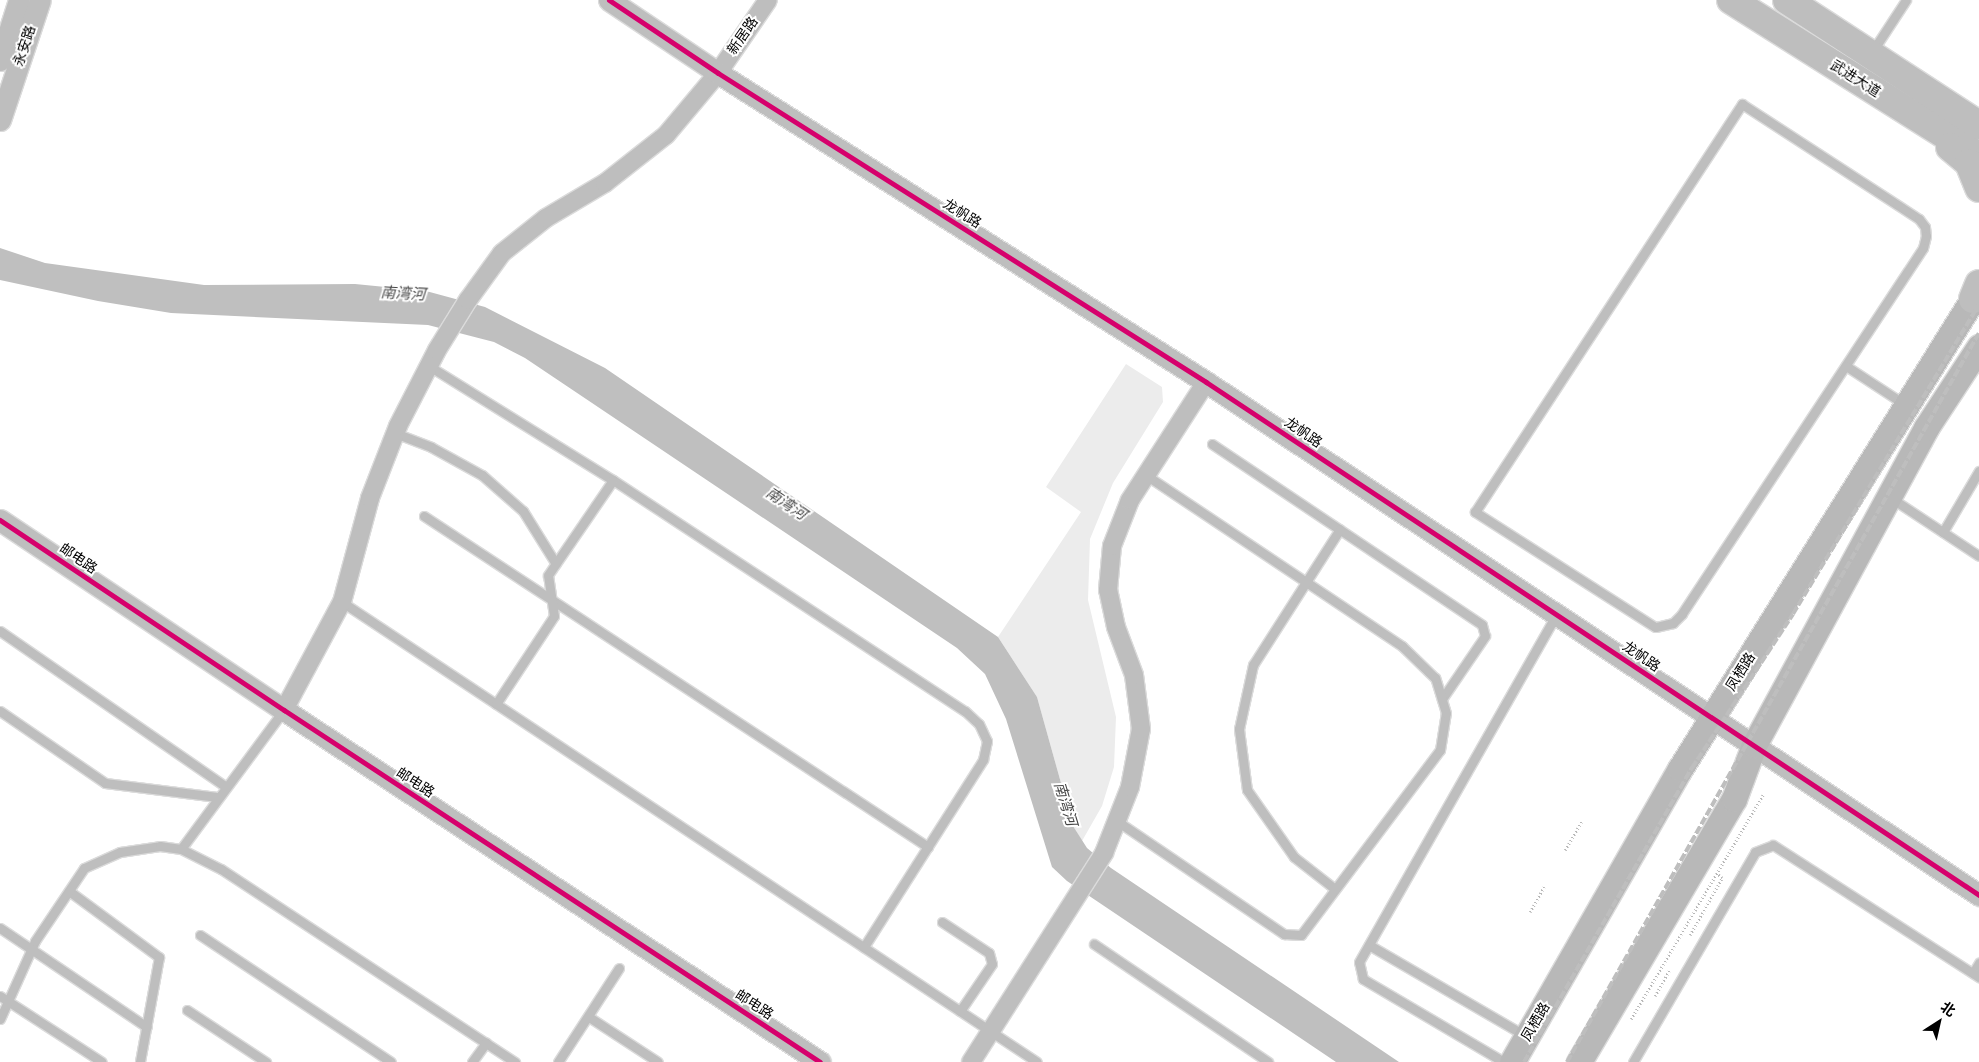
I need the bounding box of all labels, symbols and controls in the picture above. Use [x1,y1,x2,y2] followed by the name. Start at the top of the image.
[724,14,762,58] street label: 新居路
[11,23,39,69] street label: 永安路
[1827,57,1883,101] street label: 武进大道
[940,196,984,232] street label: 龙帆路
[380,284,426,304] water label: 南湾河
[1281,414,1325,452] street label: 龙帆路
[762,484,810,524] water label: 南湾河
[56,540,100,578] street label: 邮电路
[1619,638,1663,676] street label: 龙帆路
[1723,650,1759,694] street label: 凤栖路
[393,765,437,801] street label: 邮电路
[1050,780,1080,828] water label: 南湾河
[732,987,776,1023] street label: 邮电路
[1914,997,1964,1047] north arrow
[1937,998,1959,1021] text: 北
[1518,1000,1554,1044] street label: 凤栖路

